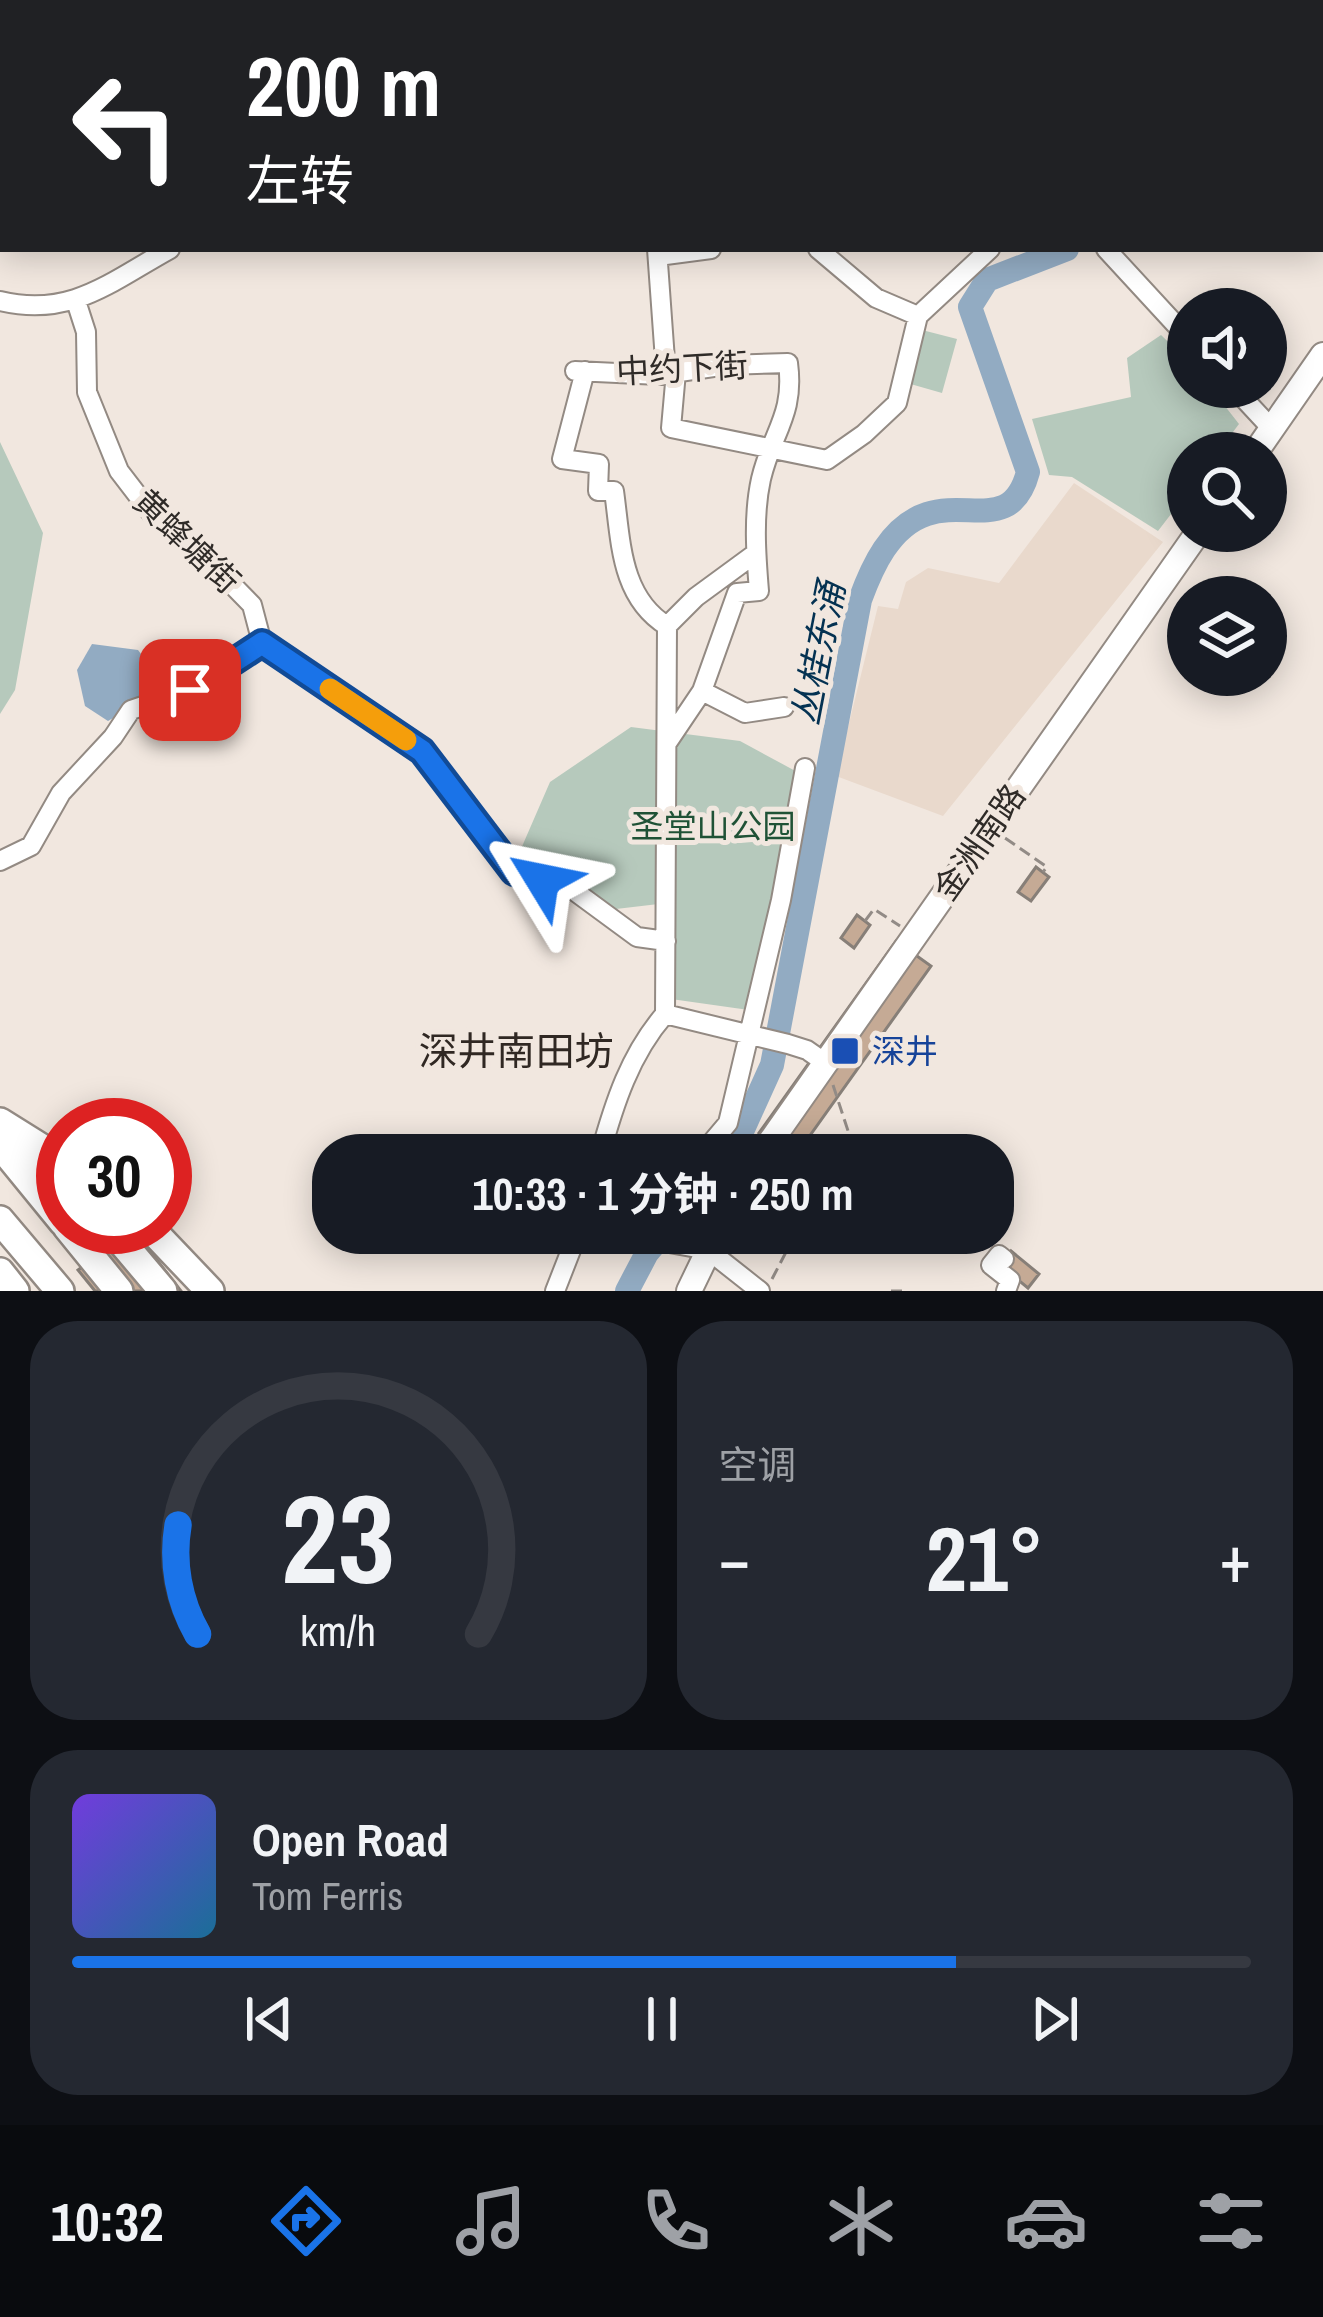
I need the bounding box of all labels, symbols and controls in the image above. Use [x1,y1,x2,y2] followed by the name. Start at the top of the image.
[246,29,441,142] text: 200 m
[48,48,204,204] icon: left
[246,144,354,217] text: 左转
[1167,288,1287,696] map controls
[1167,288,1287,408] button: sound
[615,343,749,393] street label: 中约下街
[1167,432,1287,552] button: search
[124,479,250,603] street label: 黄蜂塘街
[781,574,856,728] water label: 丛桂东涌
[1167,576,1287,696] button: layers
[139,639,241,741] pin
[157,657,223,723] icon: arrive
[923,775,1035,909] street label: 金洲南路
[631,804,796,848] park label: 圣堂山公园
[479,817,605,943] position arrow
[418,1025,614,1077] district label: 深井南田坊
[872,1029,938,1073] place label: 深井
[829,1035,861,1067] marker: 深井
[36,1098,192,1254] speed limit sign: 30
[472,1163,854,1224] text: 10:33 · 1 分钟 · 250 m
[719,1439,797,1491] text: 空调
[281,1454,395,1622] text: 23
[926,1498,1044,1619] text: 21°
[719,1514,750,1603] text: −
[1219,1514,1251,1603] text: +
[300,1601,376,1658] text: km/h
[252,1809,449,1870] text: Open Road
[252,1870,403,1922] text: Tom Ferris
[236,1986,302,2052] icon: previous
[629,1986,695,2052] icon: pause
[1022,1986,1088,2052] icon: next
[264,2179,348,2263] icon: directions
[449,2179,533,2263] icon: music
[634,2179,718,2263] icon: phone
[819,2179,903,2263] icon: climate
[1004,2179,1088,2263] icon: car
[1189,2179,1273,2263] icon: filters
[50,2185,164,2258] text: 10:32

